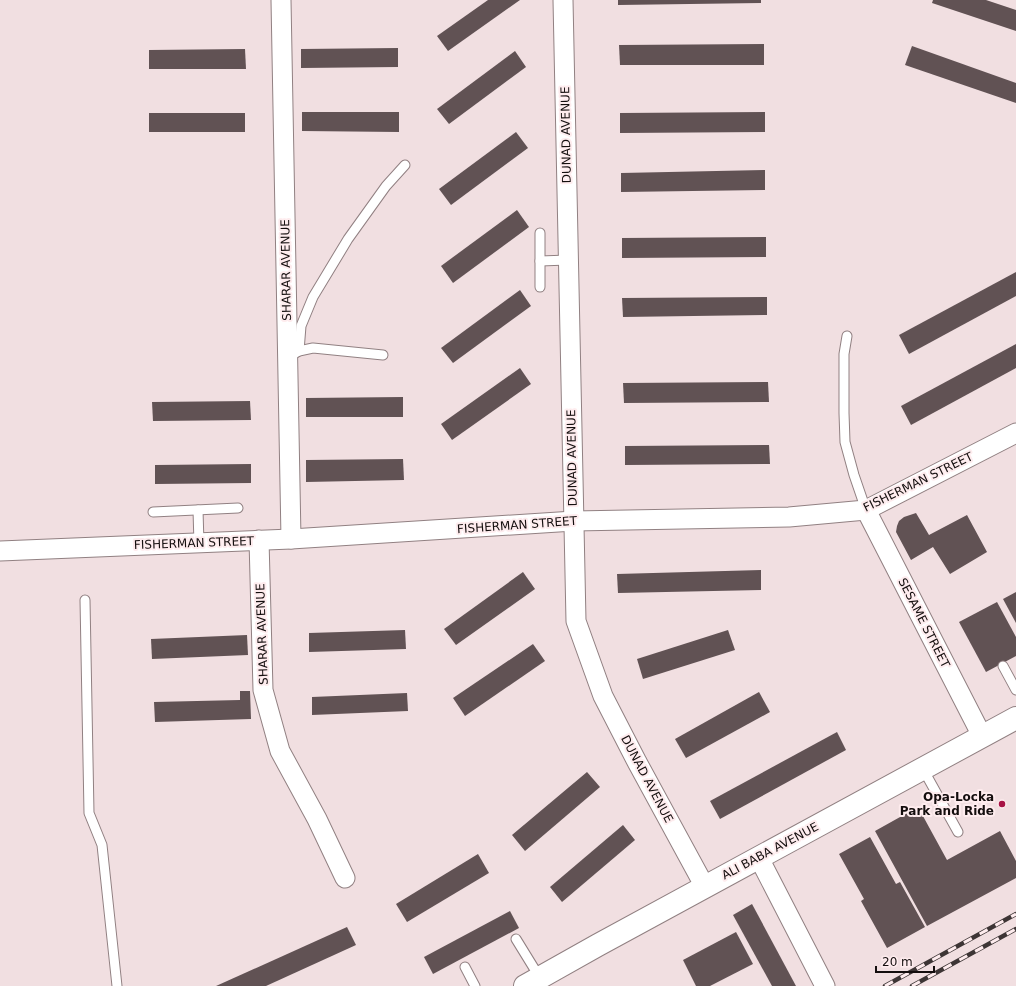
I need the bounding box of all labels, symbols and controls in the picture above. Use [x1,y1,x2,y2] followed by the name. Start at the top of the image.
[558,86,574,184] street label: DUNAD AVENUE
[278,219,294,321] street label: SHARAR AVENUE
[564,409,580,507] street label: DUNAD AVENUE
[861,449,976,515] street label: FISHERMAN STREET
[457,514,578,536] street label: FISHERMAN STREET
[134,534,255,552] street label: FISHERMAN STREET
[895,576,953,671] street label: SESAME STREET
[253,583,271,685] street label: SHARAR AVENUE
[618,733,676,825] street label: DUNAD AVENUE
[900,790,994,818] place label: Opa-Locka Park and Ride
[997,799,1007,809] marker: Opa-Locka Park and Ride
[719,820,821,882] street label: ALI BABA AVENUE
[876,948,934,974] scale bar
[882,955,913,969] text: 20 m

